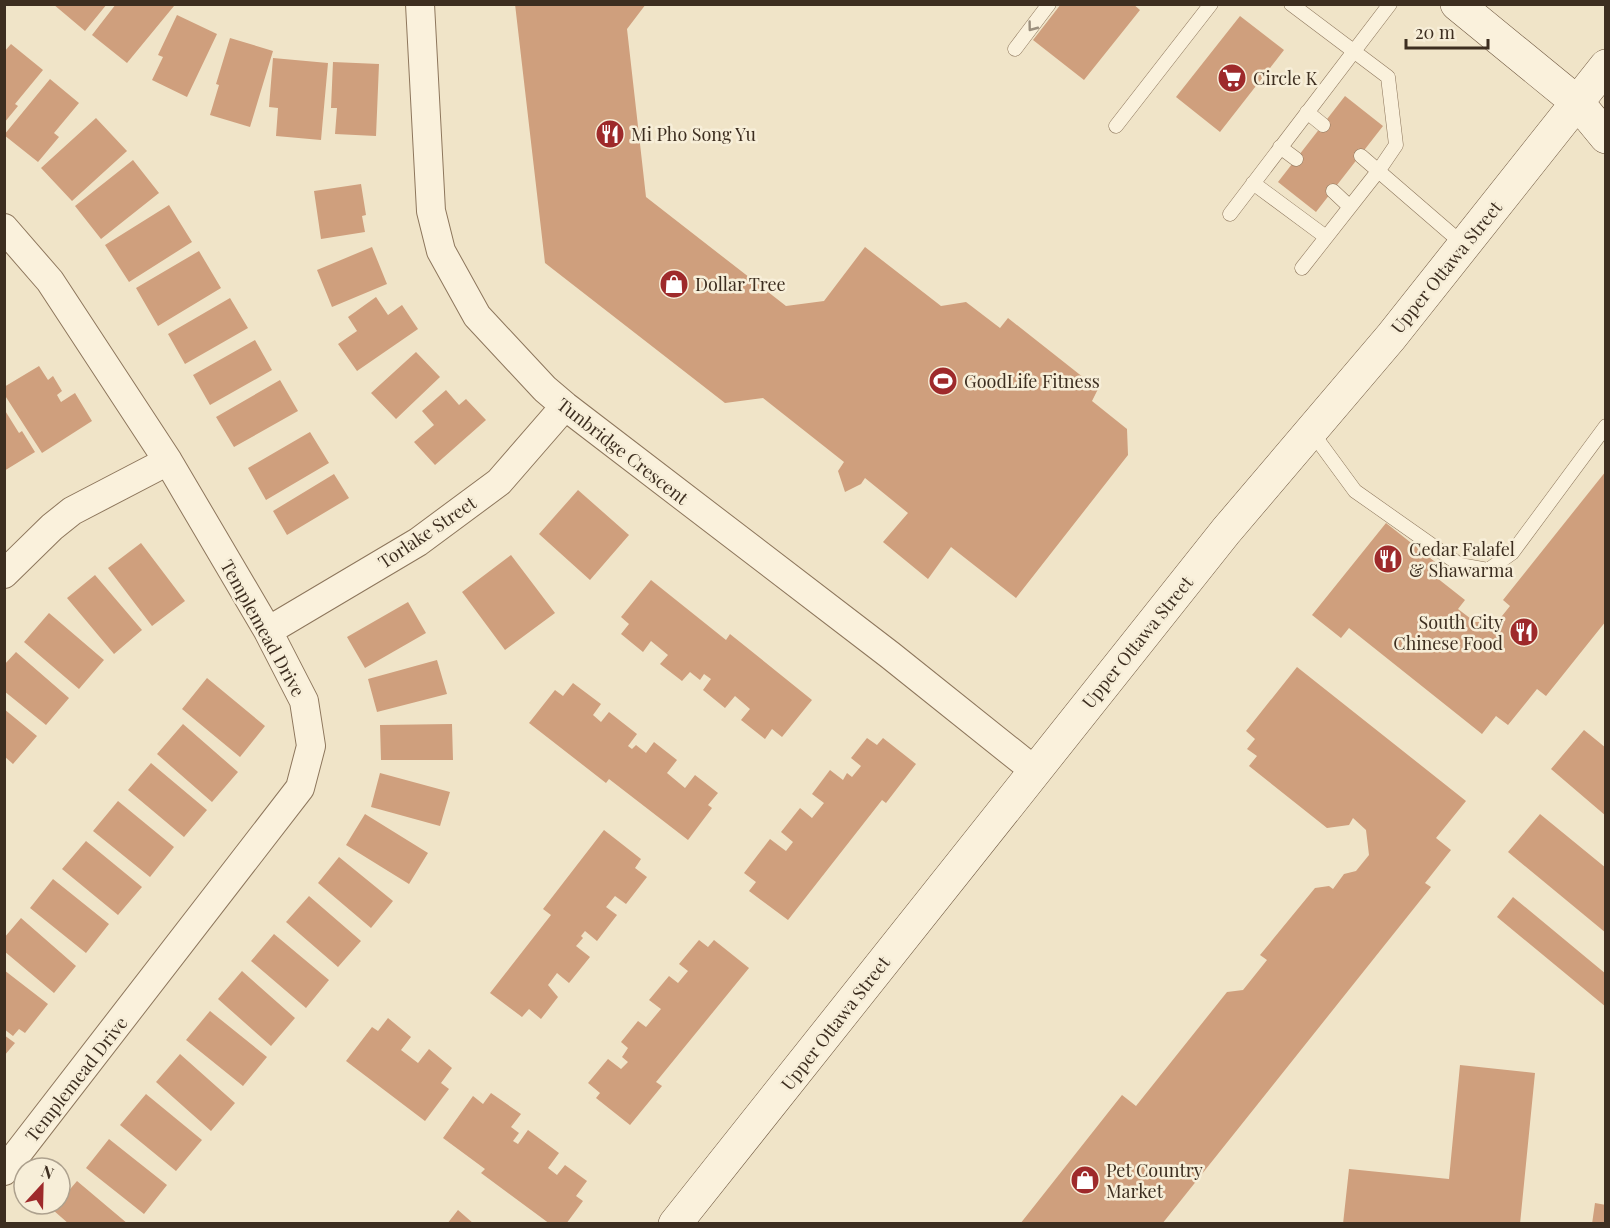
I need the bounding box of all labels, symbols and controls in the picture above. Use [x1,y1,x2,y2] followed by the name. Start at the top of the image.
[1406,12,1488,50] scale bar
[1029,20,1040,31] one-way arrow
[1415,20,1455,44] text: 20 m
[1216,62,1248,94] supermarket icon: Circle K
[1253,66,1318,90] place label: Circle K
[594,118,626,150] restaurant icon: Mi Pho Song Yu
[631,122,756,146] place label: Mi Pho Song Yu
[1385,195,1507,338] street label: Upper Ottawa Street
[658,268,690,300] shop icon: Dollar Tree
[695,272,786,296] place label: Dollar Tree
[927,365,959,397] sports icon: GoodLife Fitness
[964,369,1100,393] place label: GoodLife Fitness
[553,392,694,510] street label: Tunbridge Crescent
[373,490,481,574] street label: Torlake Street
[1409,537,1515,582] place label: Cedar Falafel & Shawarma
[1372,543,1404,575] restaurant icon: Cedar Falafel & Shawarma
[215,555,311,701] street label: Templemead Drive
[1076,570,1198,713] street label: Upper Ottawa Street
[1393,610,1504,655] place label: South City Chinese Food
[1508,616,1540,648] restaurant icon: South City Chinese Food
[775,951,895,1095] street label: Upper Ottawa Street
[19,1011,133,1147] street label: Templemead Drive
[12,1156,72,1216] north arrow
[1106,1158,1203,1203] place label: Pet Country Market
[39,1160,58,1184] text: N
[1069,1164,1101,1196] shop icon: Pet Country Market

